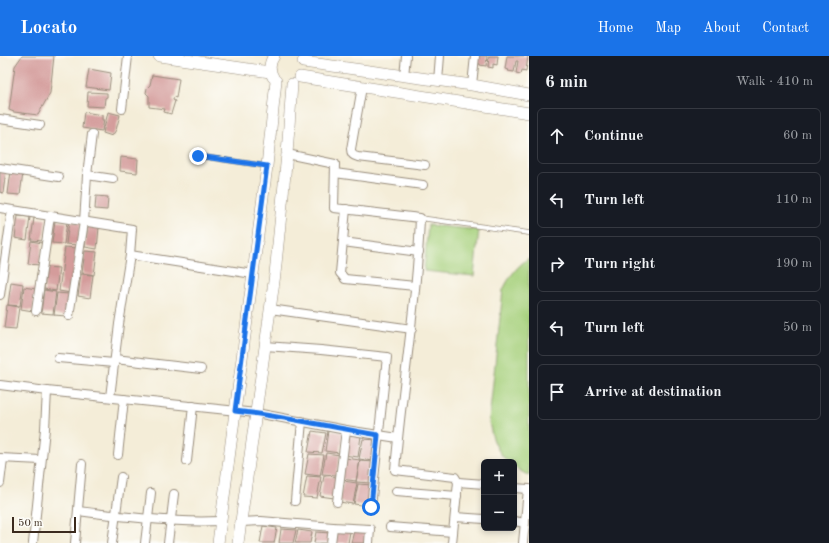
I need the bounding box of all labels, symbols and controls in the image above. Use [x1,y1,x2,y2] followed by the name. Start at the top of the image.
[20,19,77,38] text: Locato
[598,21,633,35] text: Home
[655,21,681,35] text: Map
[703,21,740,35] text: About
[762,21,809,35] text: Contact
[545,74,588,91] text: 6 min
[736,75,813,88] text: Walk · 410 m
[546,125,568,147] icon: ahead
[584,129,643,144] text: Continue
[783,129,812,142] text: 60 m
[189,147,207,165] route end
[546,189,568,211] icon: left
[584,193,644,208] text: Turn left
[775,193,812,206] text: 110 m
[546,253,568,275] icon: right
[584,257,655,272] text: Turn right
[775,257,812,270] text: 190 m
[546,317,568,339] icon: left
[584,321,644,336] text: Turn left
[783,321,812,334] text: 50 m
[546,381,568,403] icon: arrive
[584,385,722,400] text: Arrive at destination
[481,459,517,531] map controls
[481,459,517,495] button: +
[481,495,517,531] button: −
[362,498,380,516] route start
[12,515,76,534] scale bar
[18,518,43,529] text: 50 m

